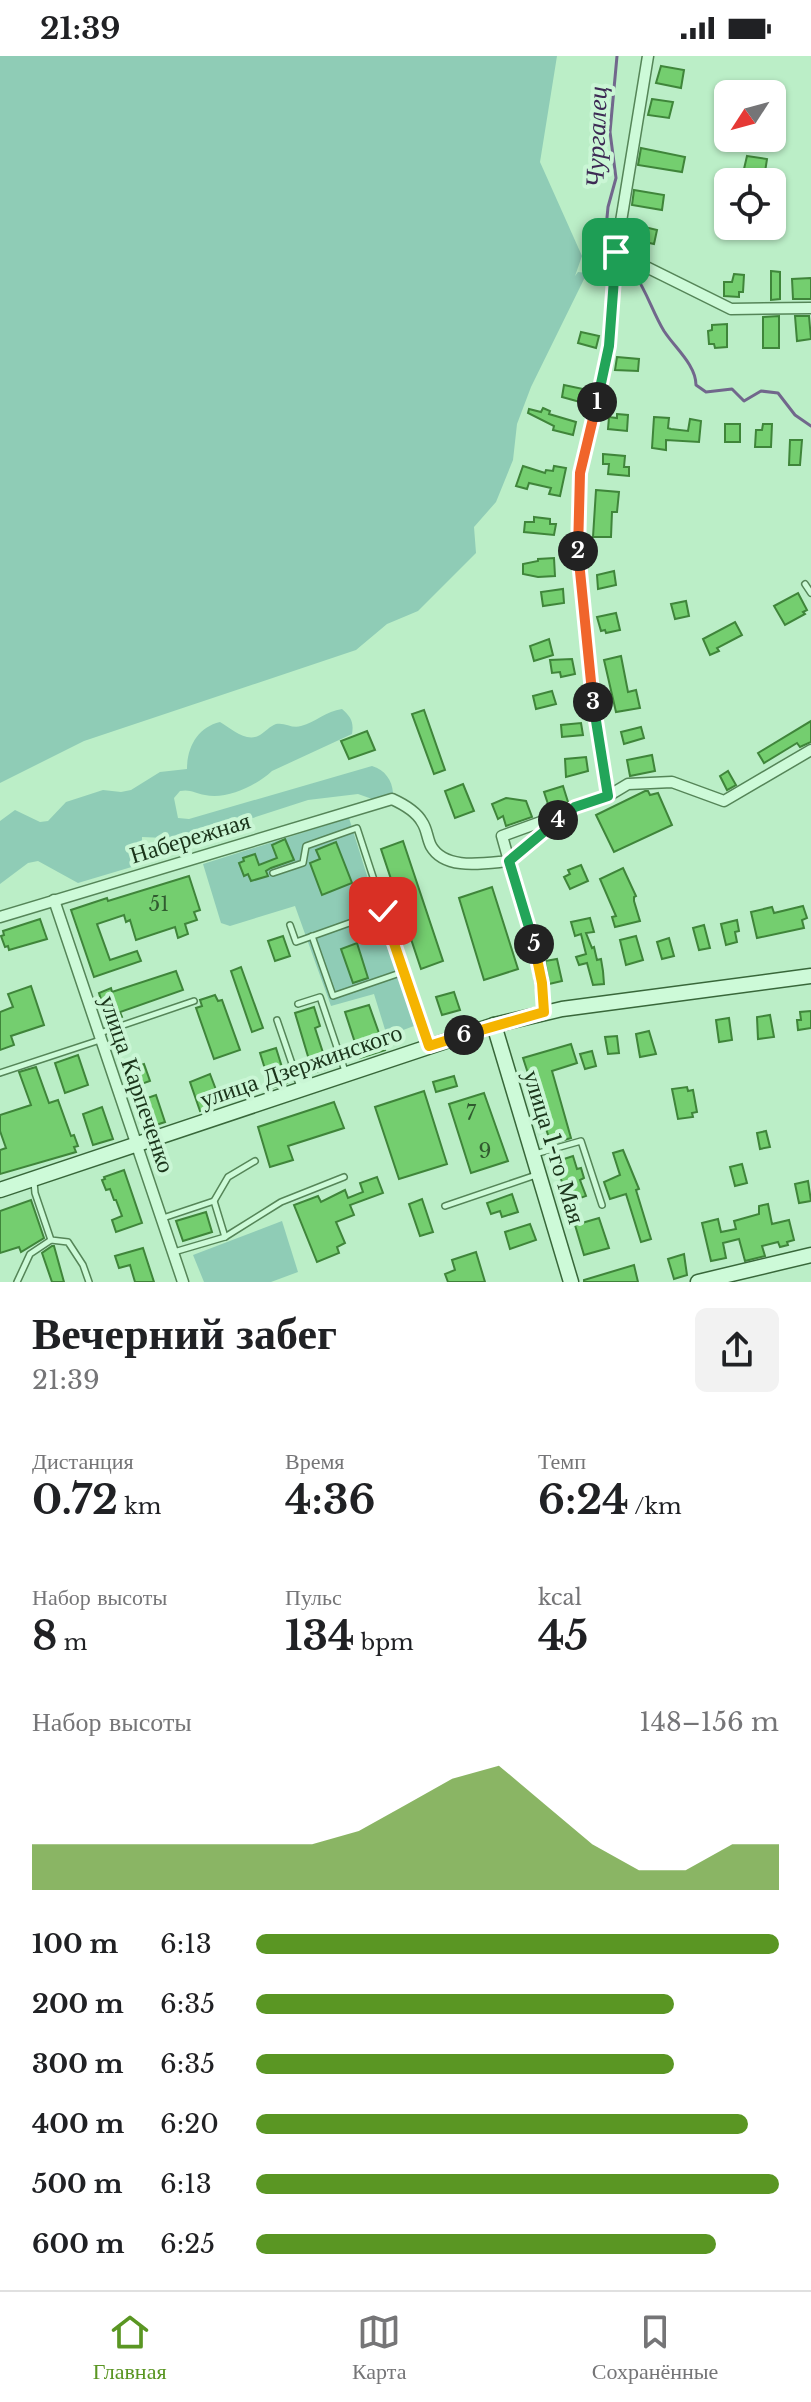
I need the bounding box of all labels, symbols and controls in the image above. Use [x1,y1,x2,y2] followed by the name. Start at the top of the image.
[40,10,120,47] text: 21:39
[714,80,786,152] north arrow
[714,80,786,240] map controls
[578,86,614,188] water label: Чургалец
[714,168,786,240] button: locate
[582,218,650,286] pin
[594,230,638,274] icon: arrive
[577,382,617,422] pin: 1
[592,388,602,415] text: 1
[558,531,598,571] pin: 2
[571,537,585,564] text: 2
[573,682,613,722] pin: 3
[586,688,600,715] text: 3
[538,800,578,840] pin: 4
[126,805,254,870] street label: Набережная
[551,806,565,833] text: 4
[349,877,417,945] pin
[361,889,405,933] icon: check
[149,892,169,916] house number: 51
[514,924,554,964] pin: 5
[527,930,541,957] text: 5
[94,991,181,1176] street label: улица Карпеченко
[444,1015,484,1055] pin: 6
[196,1017,406,1114] street label: улица Дзержинского
[457,1021,471,1048] text: 6
[517,1067,592,1227] street label: улица 1-го Мая
[466,1101,477,1125] house number: 7
[479,1139,491,1163] house number: 9
[32,1306,337,1361] text: Вечерний забег
[695,1308,779,1392] button: share
[32,1364,100,1396] text: 21:39
[32,1448,134,1475] text: Дистанция
[285,1448,344,1475] text: Время
[538,1448,586,1475] text: Темп
[32,1475,118,1525] text: 0.72
[285,1475,375,1525] text: 4:36
[538,1475,629,1525] text: 6:24
[118,1493,161,1520] text: km
[629,1493,682,1520] text: /km
[32,1584,167,1611] text: Набор высоты
[285,1584,342,1611] text: Пульс
[538,1584,582,1611] text: kcal
[32,1611,57,1661] text: 8
[285,1611,354,1661] text: 134
[538,1611,588,1661] text: 45
[57,1629,87,1656] text: m
[354,1629,414,1656] text: bpm
[32,1706,192,1738] text: Набор высоты
[639,1706,779,1738] text: 148–156 m
[32,1928,118,1960] text: 100 m
[160,1928,212,1960] text: 6:13
[32,1988,124,2020] text: 200 m
[160,1988,215,2020] text: 6:35
[32,2048,124,2080] text: 300 m
[160,2048,215,2080] text: 6:35
[32,2108,124,2140] text: 400 m
[160,2108,219,2140] text: 6:20
[32,2168,122,2200] text: 500 m
[160,2168,212,2200] text: 6:13
[32,2228,124,2260] text: 600 m
[160,2228,215,2260] text: 6:25
[93,2310,167,2385] tab: Главная
[352,2310,406,2385] tab: Карта
[592,2310,718,2385] tab: Сохранённые

